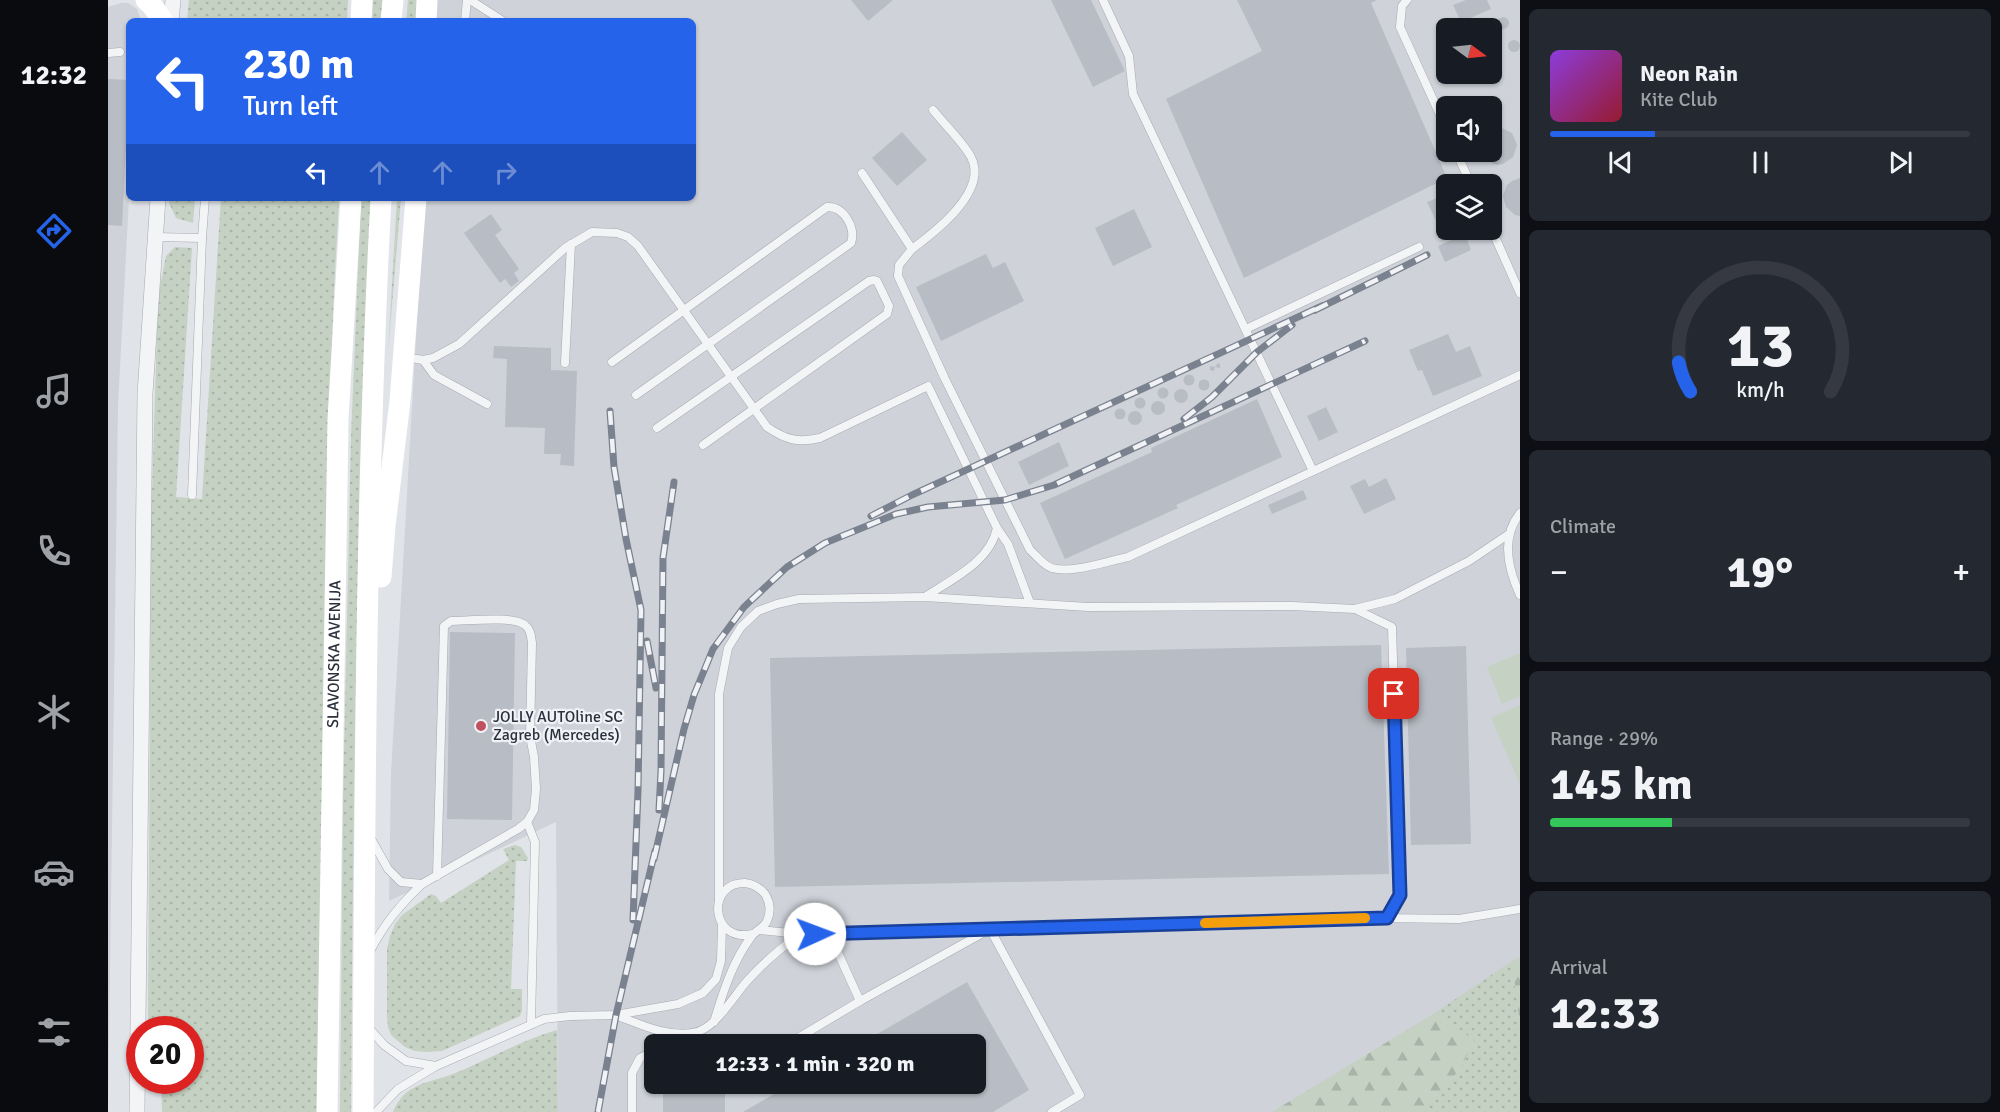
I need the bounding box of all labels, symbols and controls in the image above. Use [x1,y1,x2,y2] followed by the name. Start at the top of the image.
[1436,18,1502,84] north arrow
[1436,18,1502,240] map controls
[243,39,354,90] text: 230 m
[144,42,222,120] icon: left
[21,59,87,92] text: 12:32
[1640,60,1738,87] text: Neon Rain
[1640,87,1718,112] text: Kite Club
[243,90,338,123] text: Turn left
[1436,96,1502,162] button: sound
[1604,146,1637,179] icon: previous
[1744,146,1777,179] icon: pause
[1884,146,1917,179] icon: next
[300,156,333,189] icon: left
[363,156,396,189] icon: ahead
[426,156,459,189] icon: ahead
[489,156,522,189] icon: right
[1436,174,1502,240] button: layers
[33,210,75,252] icon: directions
[1726,308,1794,385] text: 13
[33,370,75,412] icon: music
[1736,378,1784,404] text: km/h
[1550,514,1616,539] text: Climate
[33,530,75,572] icon: phone
[1727,545,1793,600] text: 19°
[1550,552,1568,593] text: −
[1952,552,1970,593] text: +
[323,580,345,728] street label: SLAVONSKA AVENIJA
[1368,668,1419,719] pin
[1377,677,1410,710] icon: arrive
[33,691,75,733] icon: climate
[493,707,623,745] place label: JOLLY AUTOline SC Zagreb (Mercedes)
[474,719,488,733] marker: JOLLY AUTOline SC Zagreb (Mercedes)
[1550,726,1658,751] text: Range · 29%
[1550,757,1693,812] text: 145 km
[33,851,75,893] icon: car
[783,902,847,966] position arrow
[1550,955,1608,980] text: Arrival
[1550,986,1660,1041] text: 12:33
[33,1011,75,1053] icon: filters
[126,1016,204,1094] speed limit sign: 20
[715,1050,915,1077] text: 12:33 · 1 min · 320 m

